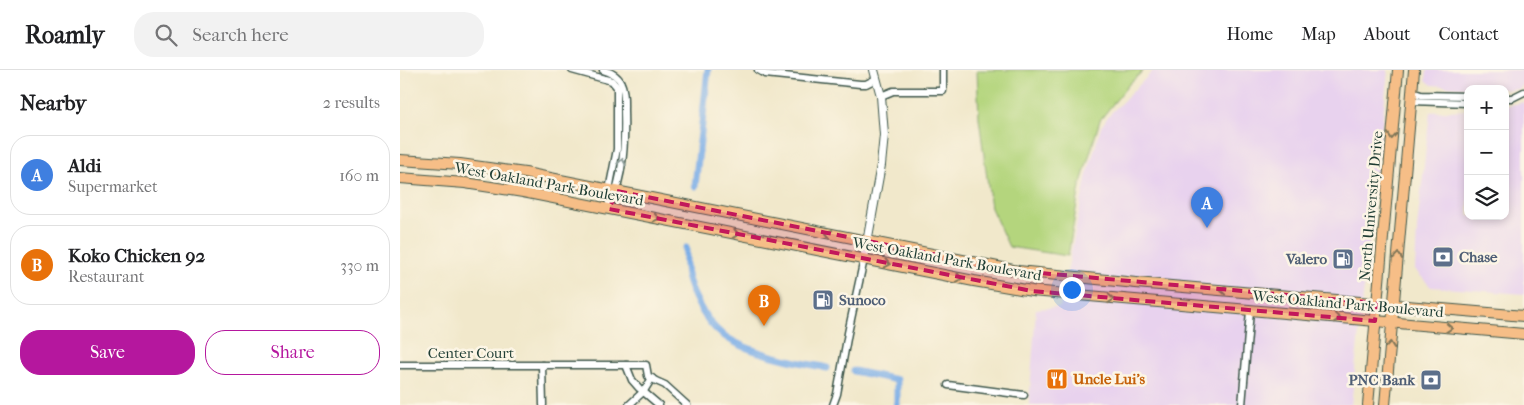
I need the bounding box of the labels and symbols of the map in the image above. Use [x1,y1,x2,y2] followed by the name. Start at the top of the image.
[1355,130,1387,282] street label: North University Drive
[1387,132,1398,140] one-way arrow
[452,158,646,210] street label: West Oakland Park Boulevard
[616,158,626,167] one-way arrow
[1191,187,1223,228] pin: A
[651,212,660,223] one-way arrow
[732,228,740,239] one-way arrow
[824,229,833,240] one-way arrow
[850,233,1044,285] street label: West Oakland Park Boulevard
[1431,245,1455,269] bank icon: Chase
[1331,247,1355,271] fuel station icon: Valero
[1459,248,1498,266] place label: Chase
[1285,250,1327,268] place label: Valero
[1392,252,1403,260] one-way arrow
[883,258,892,269] one-way arrow
[954,273,963,283] one-way arrow
[1059,277,1085,303] your location
[1219,284,1227,295] one-way arrow
[748,285,780,326] pin: B
[1251,287,1445,321] street label: West Oakland Park Boulevard
[811,288,835,312] fuel station icon: Sunoco
[839,291,886,309] place label: Sunoco
[1107,293,1115,304] one-way arrow
[1333,312,1341,323] one-way arrow
[1445,322,1453,333] one-way arrow
[1384,340,1395,348] one-way arrow
[428,344,515,362] street label: Center Court
[1045,367,1069,391] restaurant icon: Uncle Lui's
[1419,368,1443,392] bank icon: PNC Bank
[1072,370,1146,388] place label: Uncle Lui's
[1348,371,1416,389] place label: PNC Bank

